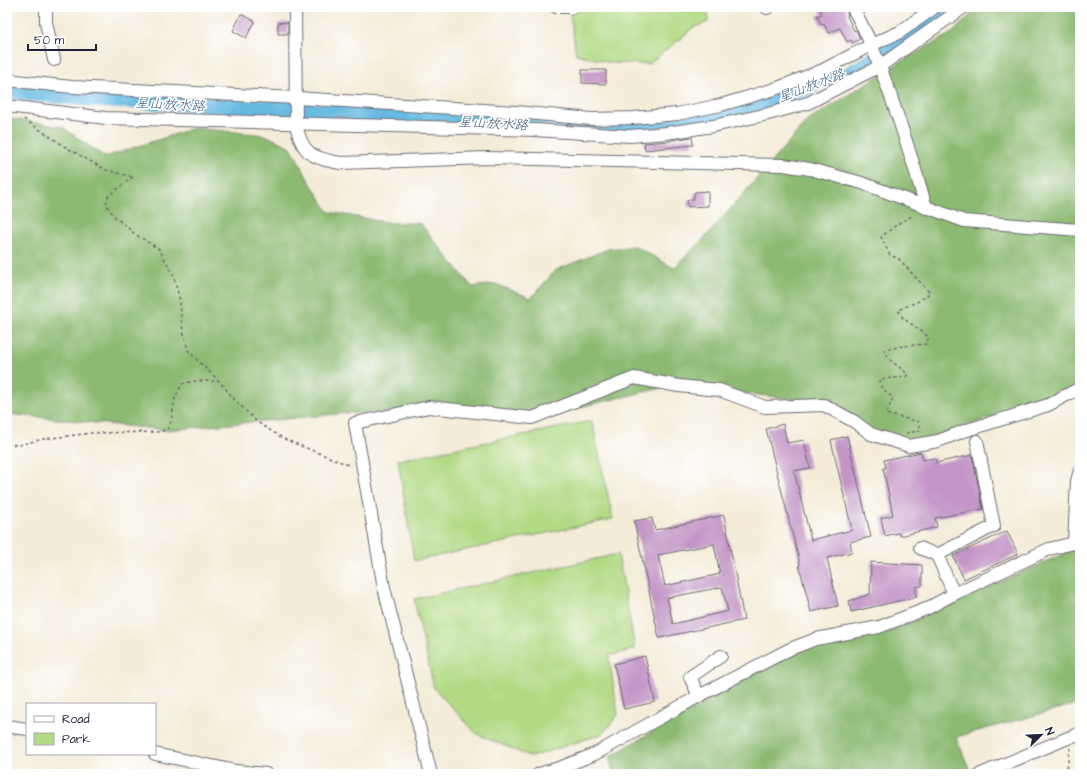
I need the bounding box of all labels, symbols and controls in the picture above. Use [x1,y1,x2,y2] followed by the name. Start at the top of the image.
[28,26,96,52] scale bar
[34,32,65,49] text: 50 m
[775,64,849,108] water label: 星山放水路
[134,93,206,117] water label: 星山放水路
[457,112,529,136] water label: 星山放水路
[26,703,156,755] legend
[62,711,90,728] text: Road
[1021,715,1061,755] north arrow
[1041,725,1058,737] text: N
[62,731,90,748] text: Park

